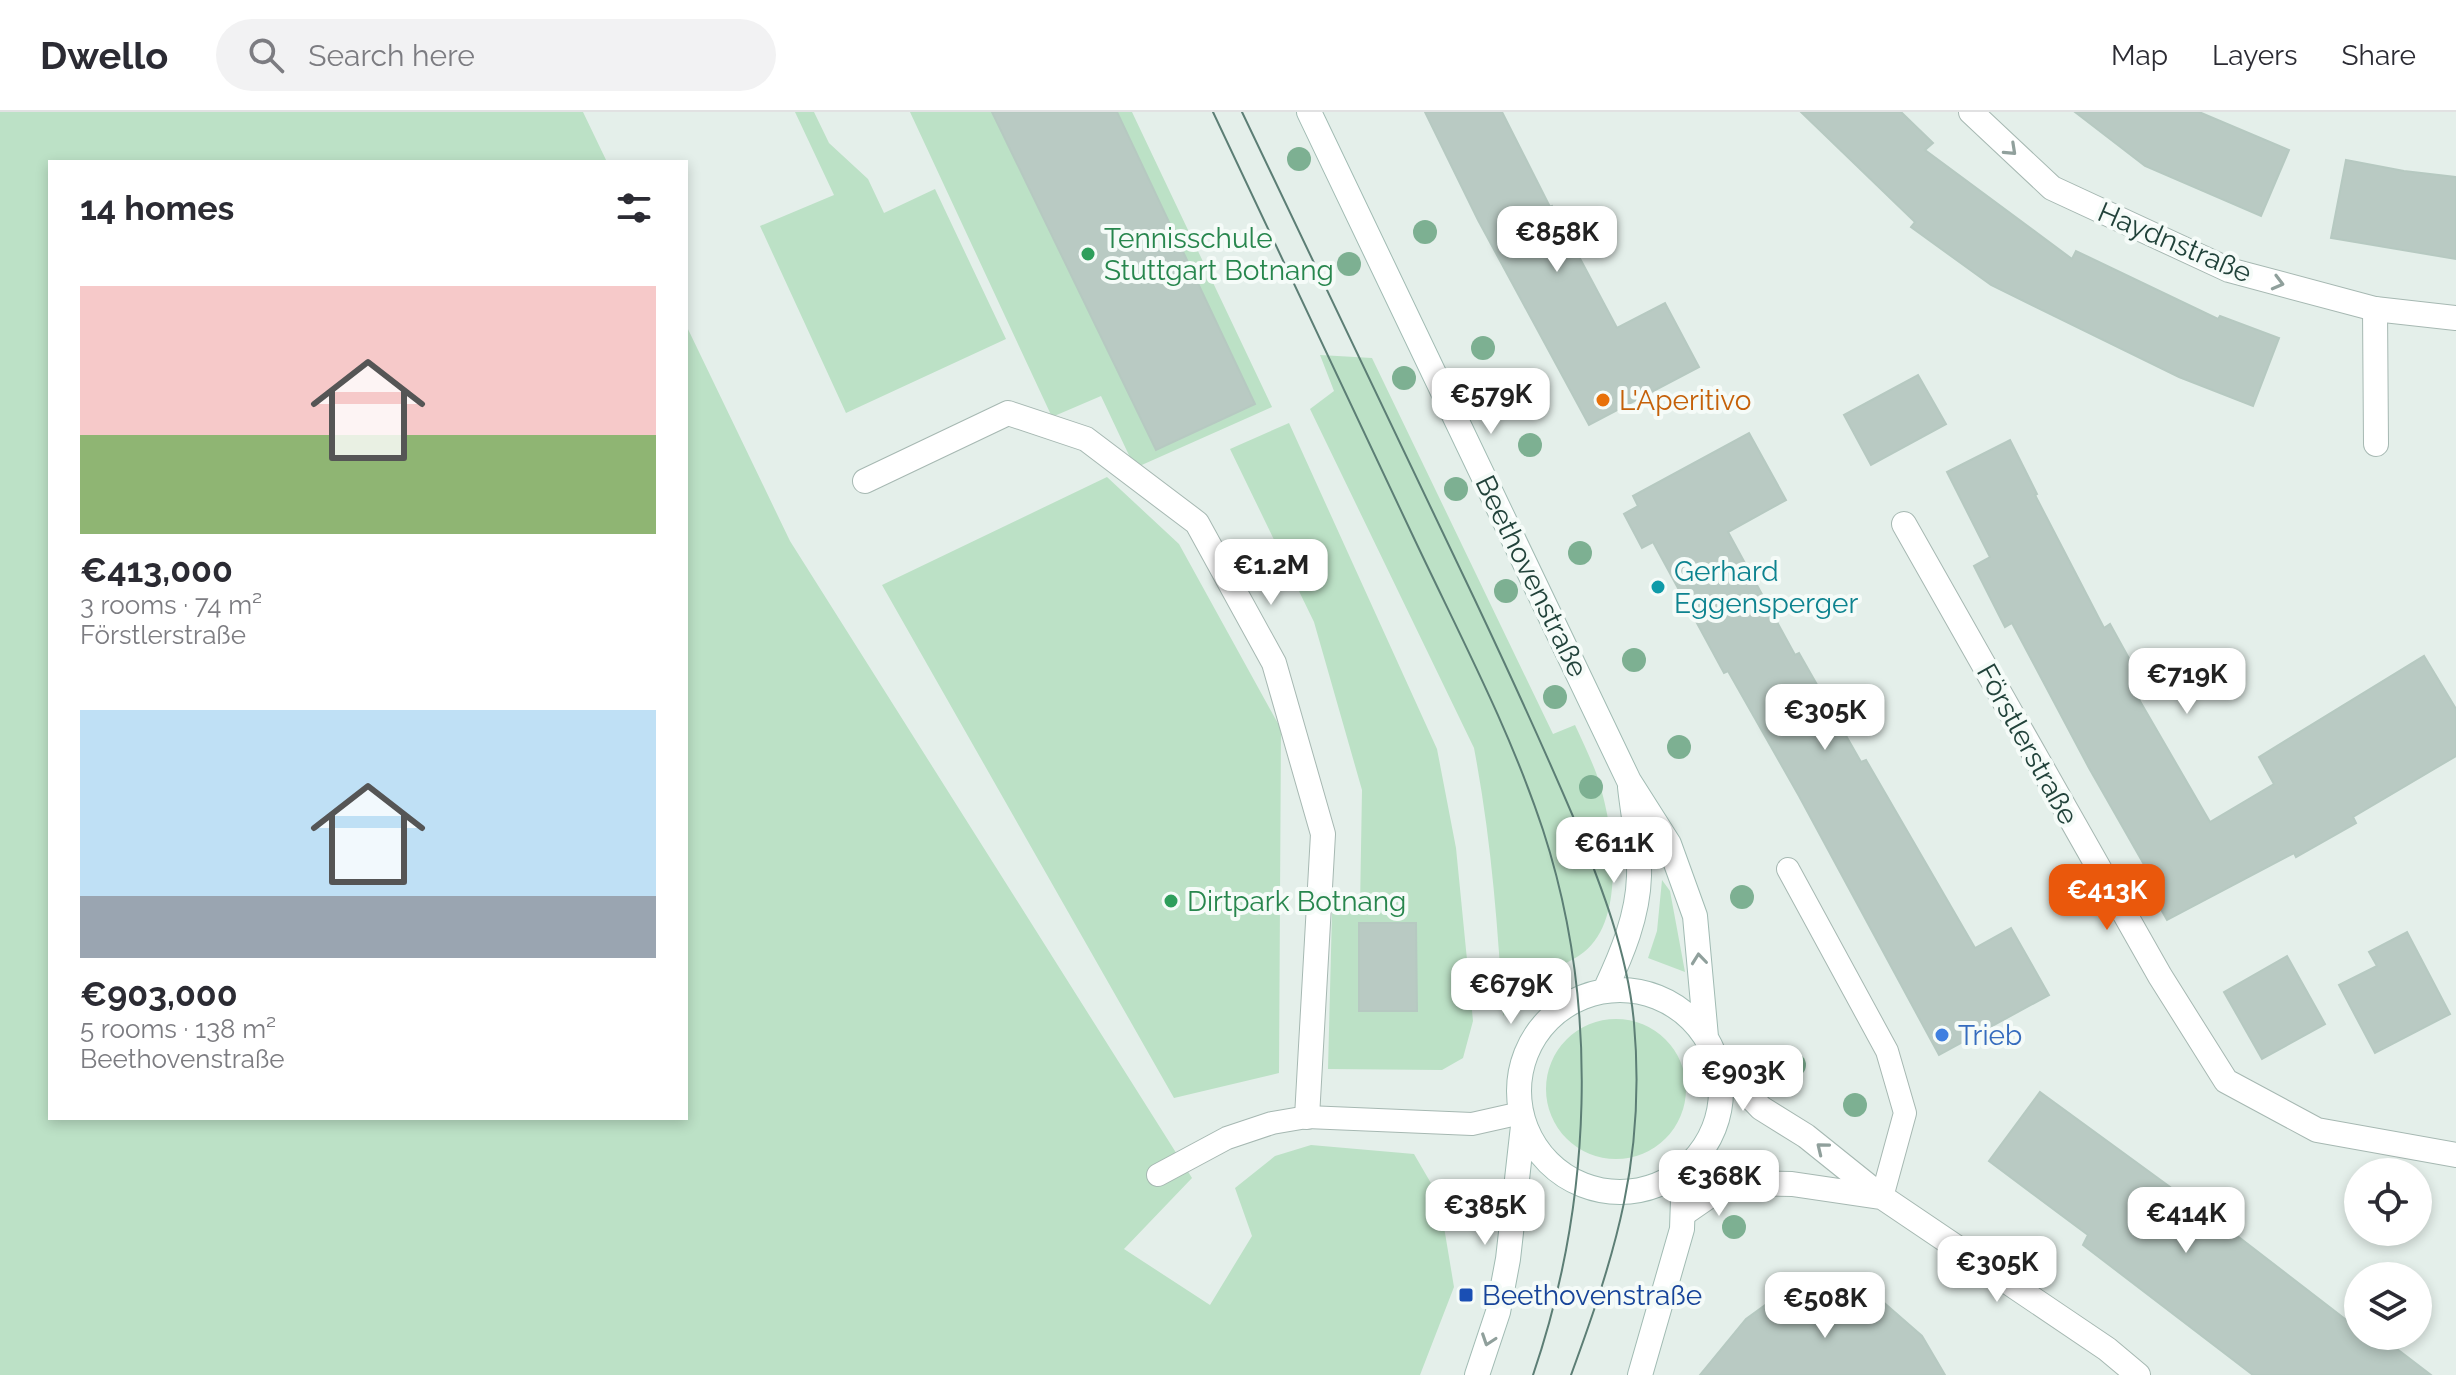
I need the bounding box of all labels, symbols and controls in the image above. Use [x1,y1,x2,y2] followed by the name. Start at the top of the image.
[216,19,776,91] search box
[40,33,168,78] text: Dwello
[244,33,288,77] icon: search
[308,38,475,73] text: Search here
[2111,39,2168,72] text: Map
[2212,39,2298,72] text: Layers
[2342,39,2416,72] text: Share
[2002,140,2017,154] one-way arrow
[612,186,656,230] icon: filters
[80,188,234,228] text: 14 homes
[2093,195,2257,290] street label: Haydnstraße
[1501,206,1613,274] pin: €858K
[1515,217,1599,247] text: €858K
[1104,222,1334,287] place label: Tennisschule Stuttgart Botnang
[1079,245,1097,263] marker: Tennisschule Stuttgart Botnang
[2270,274,2284,291] one-way arrow
[296,338,440,482] icon: home
[1435,368,1547,436] pin: €579K
[1450,379,1532,409] text: €579K
[1619,384,1751,417] place label: L'Aperitivo
[1594,391,1612,409] marker: L'Aperitivo
[1468,470,1595,682] street label: Beethovenstraße
[1215,539,1327,607] pin: €1.2M
[80,550,233,590] text: €413,000
[1233,550,1309,580] text: €1.2M
[1674,555,1858,620] place label: Gerhard Eggensperger
[1649,578,1667,596] marker: Gerhard Eggensperger
[80,590,262,620] text: 3 rooms · 74 m²
[80,620,246,650] text: Förstlerstraße
[2131,648,2243,716] pin: €719K
[1970,658,2085,830] street label: Förstlerstraße
[2147,659,2227,689] text: €719K
[1769,684,1881,752] pin: €305K
[1783,695,1867,725] text: €305K
[296,762,440,906] icon: home
[1558,817,1670,885] pin: €611K
[1574,828,1654,858] text: €611K
[2051,864,2163,932] pin: €413K
[2067,875,2147,905] text: €413K
[1187,885,1406,918] place label: Dirtpark Botnang
[1162,892,1180,910] marker: Dirtpark Botnang
[1690,952,1707,965] one-way arrow
[1455,958,1567,1026] pin: €679K
[1469,969,1553,999] text: €679K
[80,974,238,1014] text: €903,000
[80,1014,276,1044] text: 5 rooms · 138 m²
[1958,1019,2022,1052] place label: Trieb
[1933,1026,1951,1044] marker: Trieb
[80,1044,285,1074] text: Beethovenstraße
[1687,1045,1799,1113] pin: €903K
[1701,1056,1785,1086] text: €903K
[1816,1144,1831,1158] one-way arrow
[1663,1150,1775,1218] pin: €368K
[2344,1158,2432,1350] map controls
[2344,1158,2432,1246] button: locate
[1677,1161,1761,1191] text: €368K
[1429,1179,1541,1247] pin: €385K
[2130,1187,2242,1255] pin: €414K
[1444,1190,1526,1220] text: €385K
[2146,1198,2226,1228] text: €414K
[1941,1236,2053,1304] pin: €305K
[1955,1247,2039,1277] text: €305K
[2344,1262,2432,1350] button: layers
[1769,1272,1881,1340] pin: €508K
[1482,1279,1702,1312] place label: Beethovenstraße
[1783,1283,1867,1313] text: €508K
[1457,1286,1475,1304] marker: Beethovenstraße
[1482,1333,1498,1347] one-way arrow

